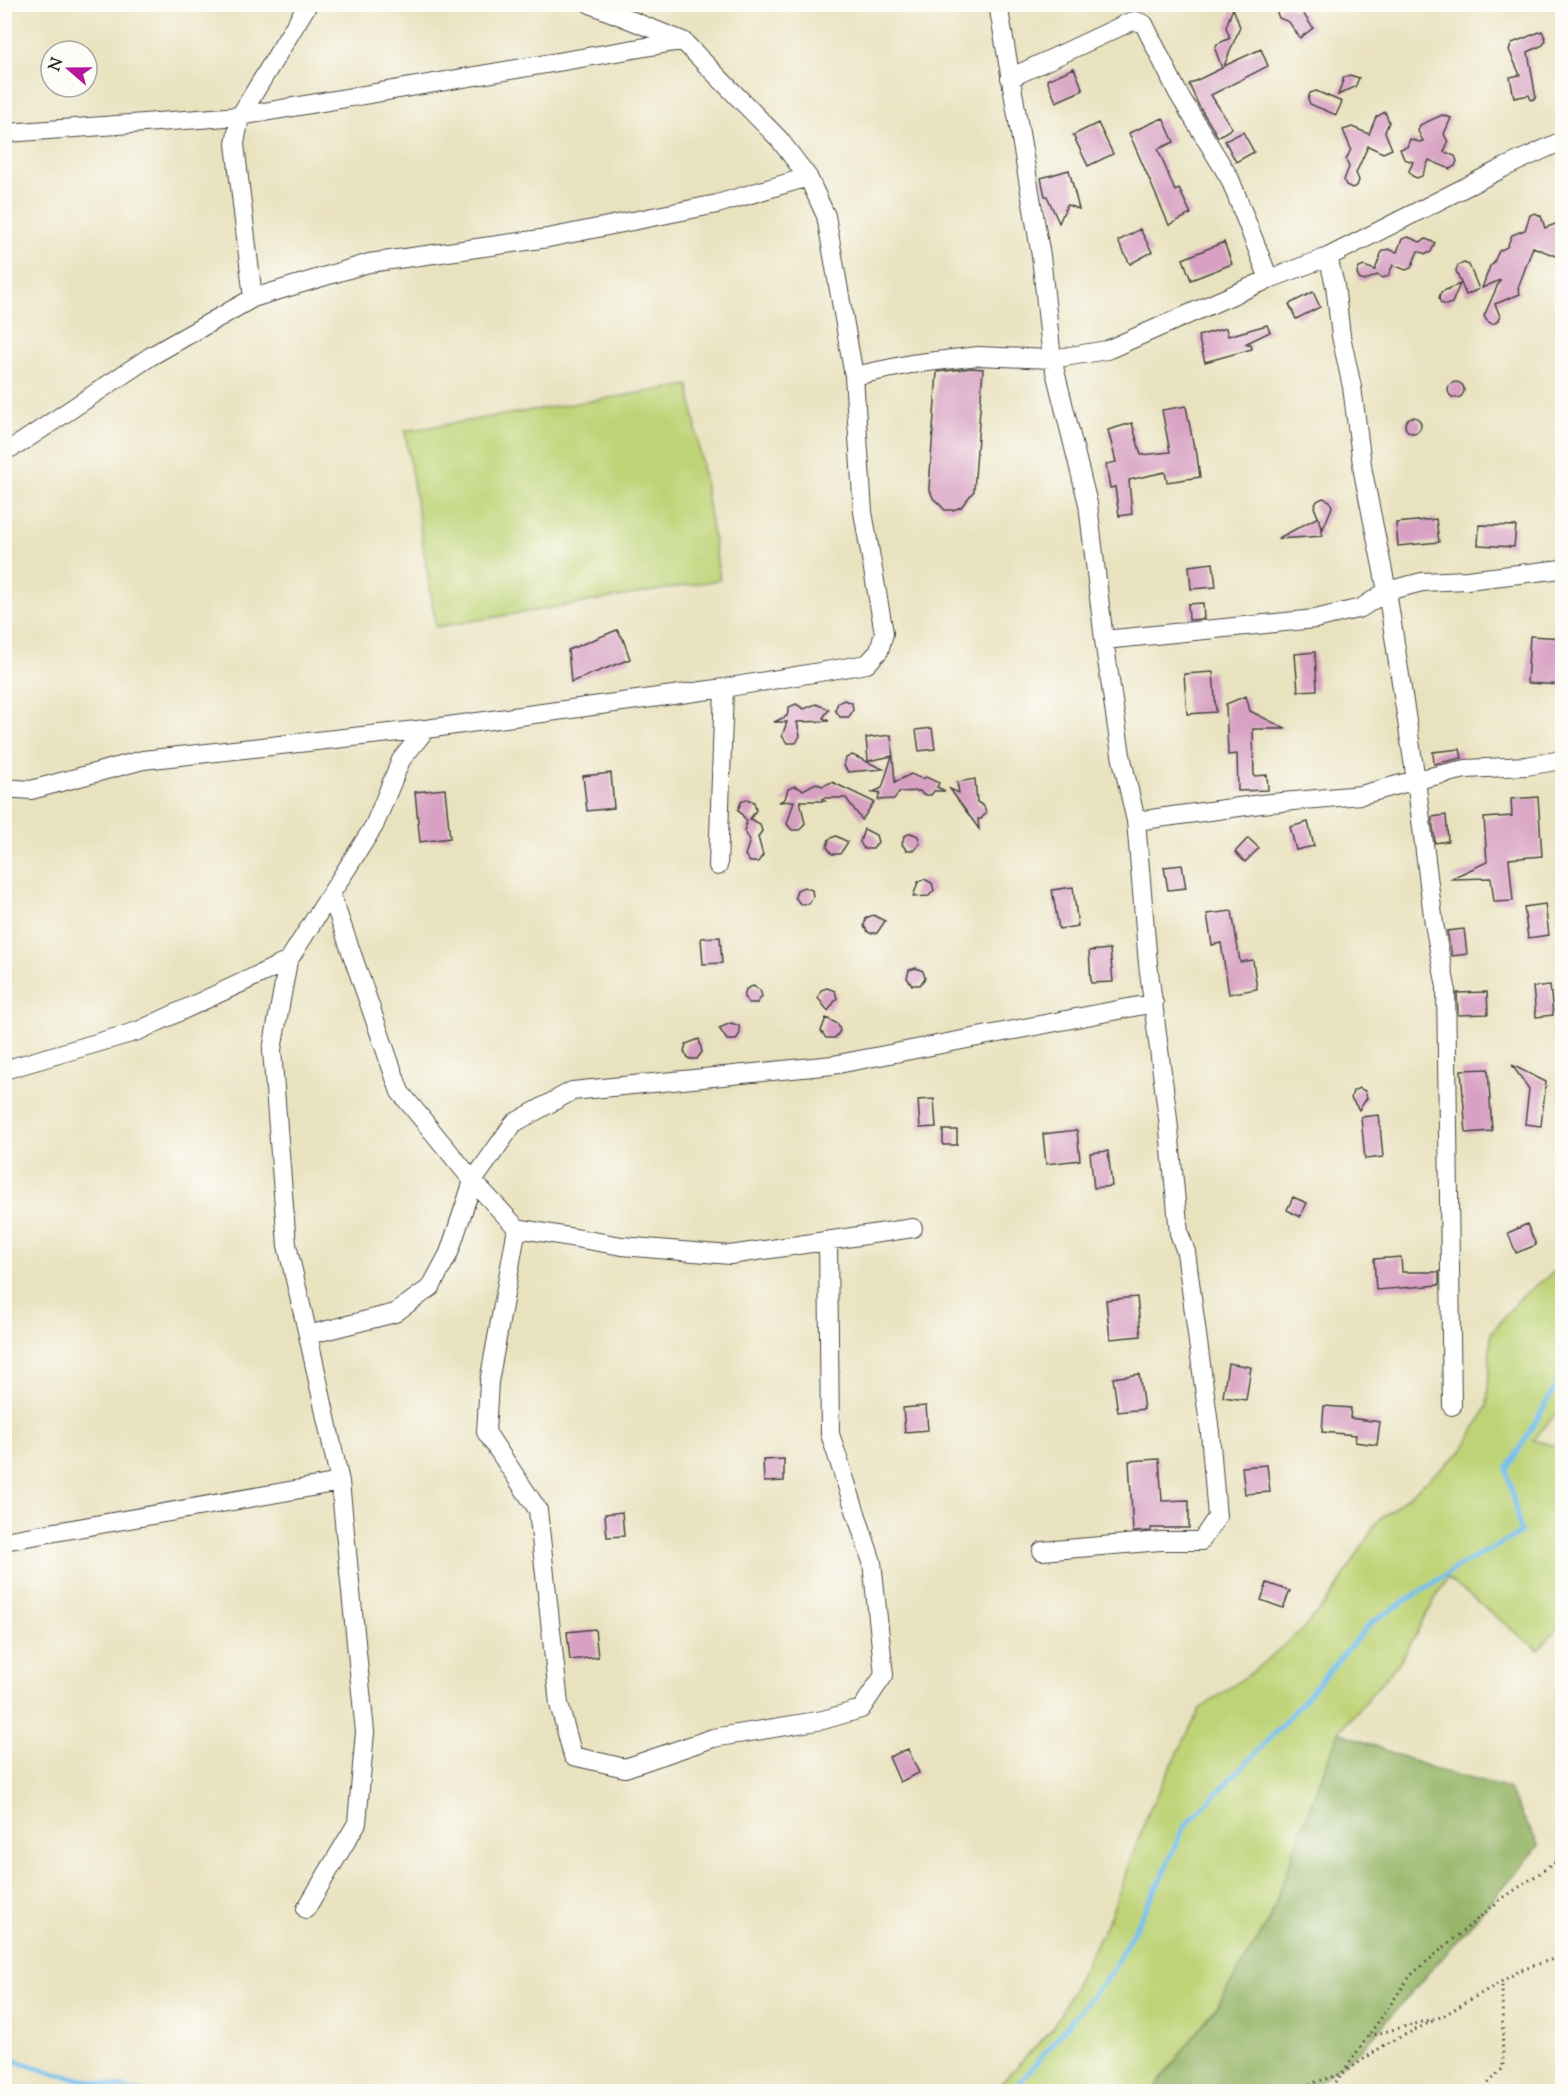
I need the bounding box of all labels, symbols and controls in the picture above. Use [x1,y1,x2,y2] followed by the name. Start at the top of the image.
[39,39,99,99] north arrow
[44,55,70,75] text: N

